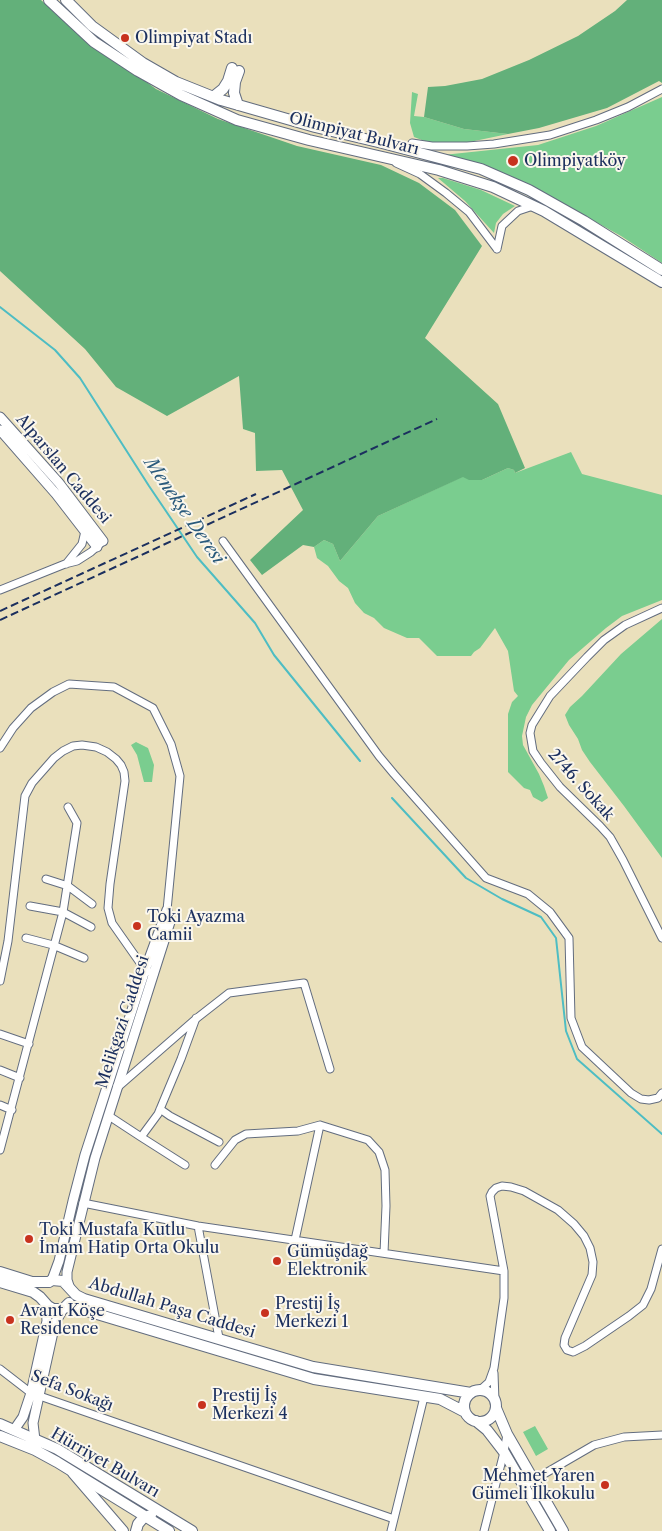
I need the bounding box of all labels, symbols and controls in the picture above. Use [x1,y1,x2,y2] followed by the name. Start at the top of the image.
[135,28,252,48] place label: Olimpiyat Stadı
[119,32,131,44] marker: Olimpiyat Stadı
[287,109,421,159] street label: Olimpiyat Bulvarı
[524,151,626,171] place label: Olimpiyatköy
[506,154,520,168] marker: Olimpiyatköy
[12,410,114,528] street label: Alparslan Caddesi
[139,453,229,569] water label: Menekşe Deresi
[544,745,618,825] street label: 2746. Sokak
[147,907,245,945] place label: Toki Ayazma Camii
[131,920,143,932] marker: Toki Ayazma Camii
[92,953,154,1091] street label: Melikgazi Caddesi
[39,1220,219,1258] place label: Toki Mustafa Kutlu İmam Hatip Orta Okulu
[23,1233,35,1245] marker: Toki Mustafa Kutlu İmam Hatip Orta Okulu
[287,1242,367,1280] place label: Gümüşdağ Elektronik
[271,1255,283,1267] marker: Gümüşdağ Elektronik
[87,1274,257,1342] street label: Abdullah Paşa Caddesi
[275,1294,348,1332] place label: Prestij İş Merkezi 1
[20,1301,105,1339] place label: Avant Köşe Residence
[259,1307,271,1319] marker: Prestij İş Merkezi 1
[4,1314,16,1326] marker: Avant Köşe Residence
[28,1366,116,1416] street label: Sefa Sokağı
[212,1386,288,1424] place label: Prestij İş Merkezi 4
[196,1399,208,1411] marker: Prestij İş Merkezi 4
[47,1424,163,1502] street label: Hürriyet Bulvarı
[472,1466,595,1504] place label: Mehmet Yaren Gümeli İlkokulu
[599,1479,611,1491] marker: Mehmet Yaren Gümeli İlkokulu

